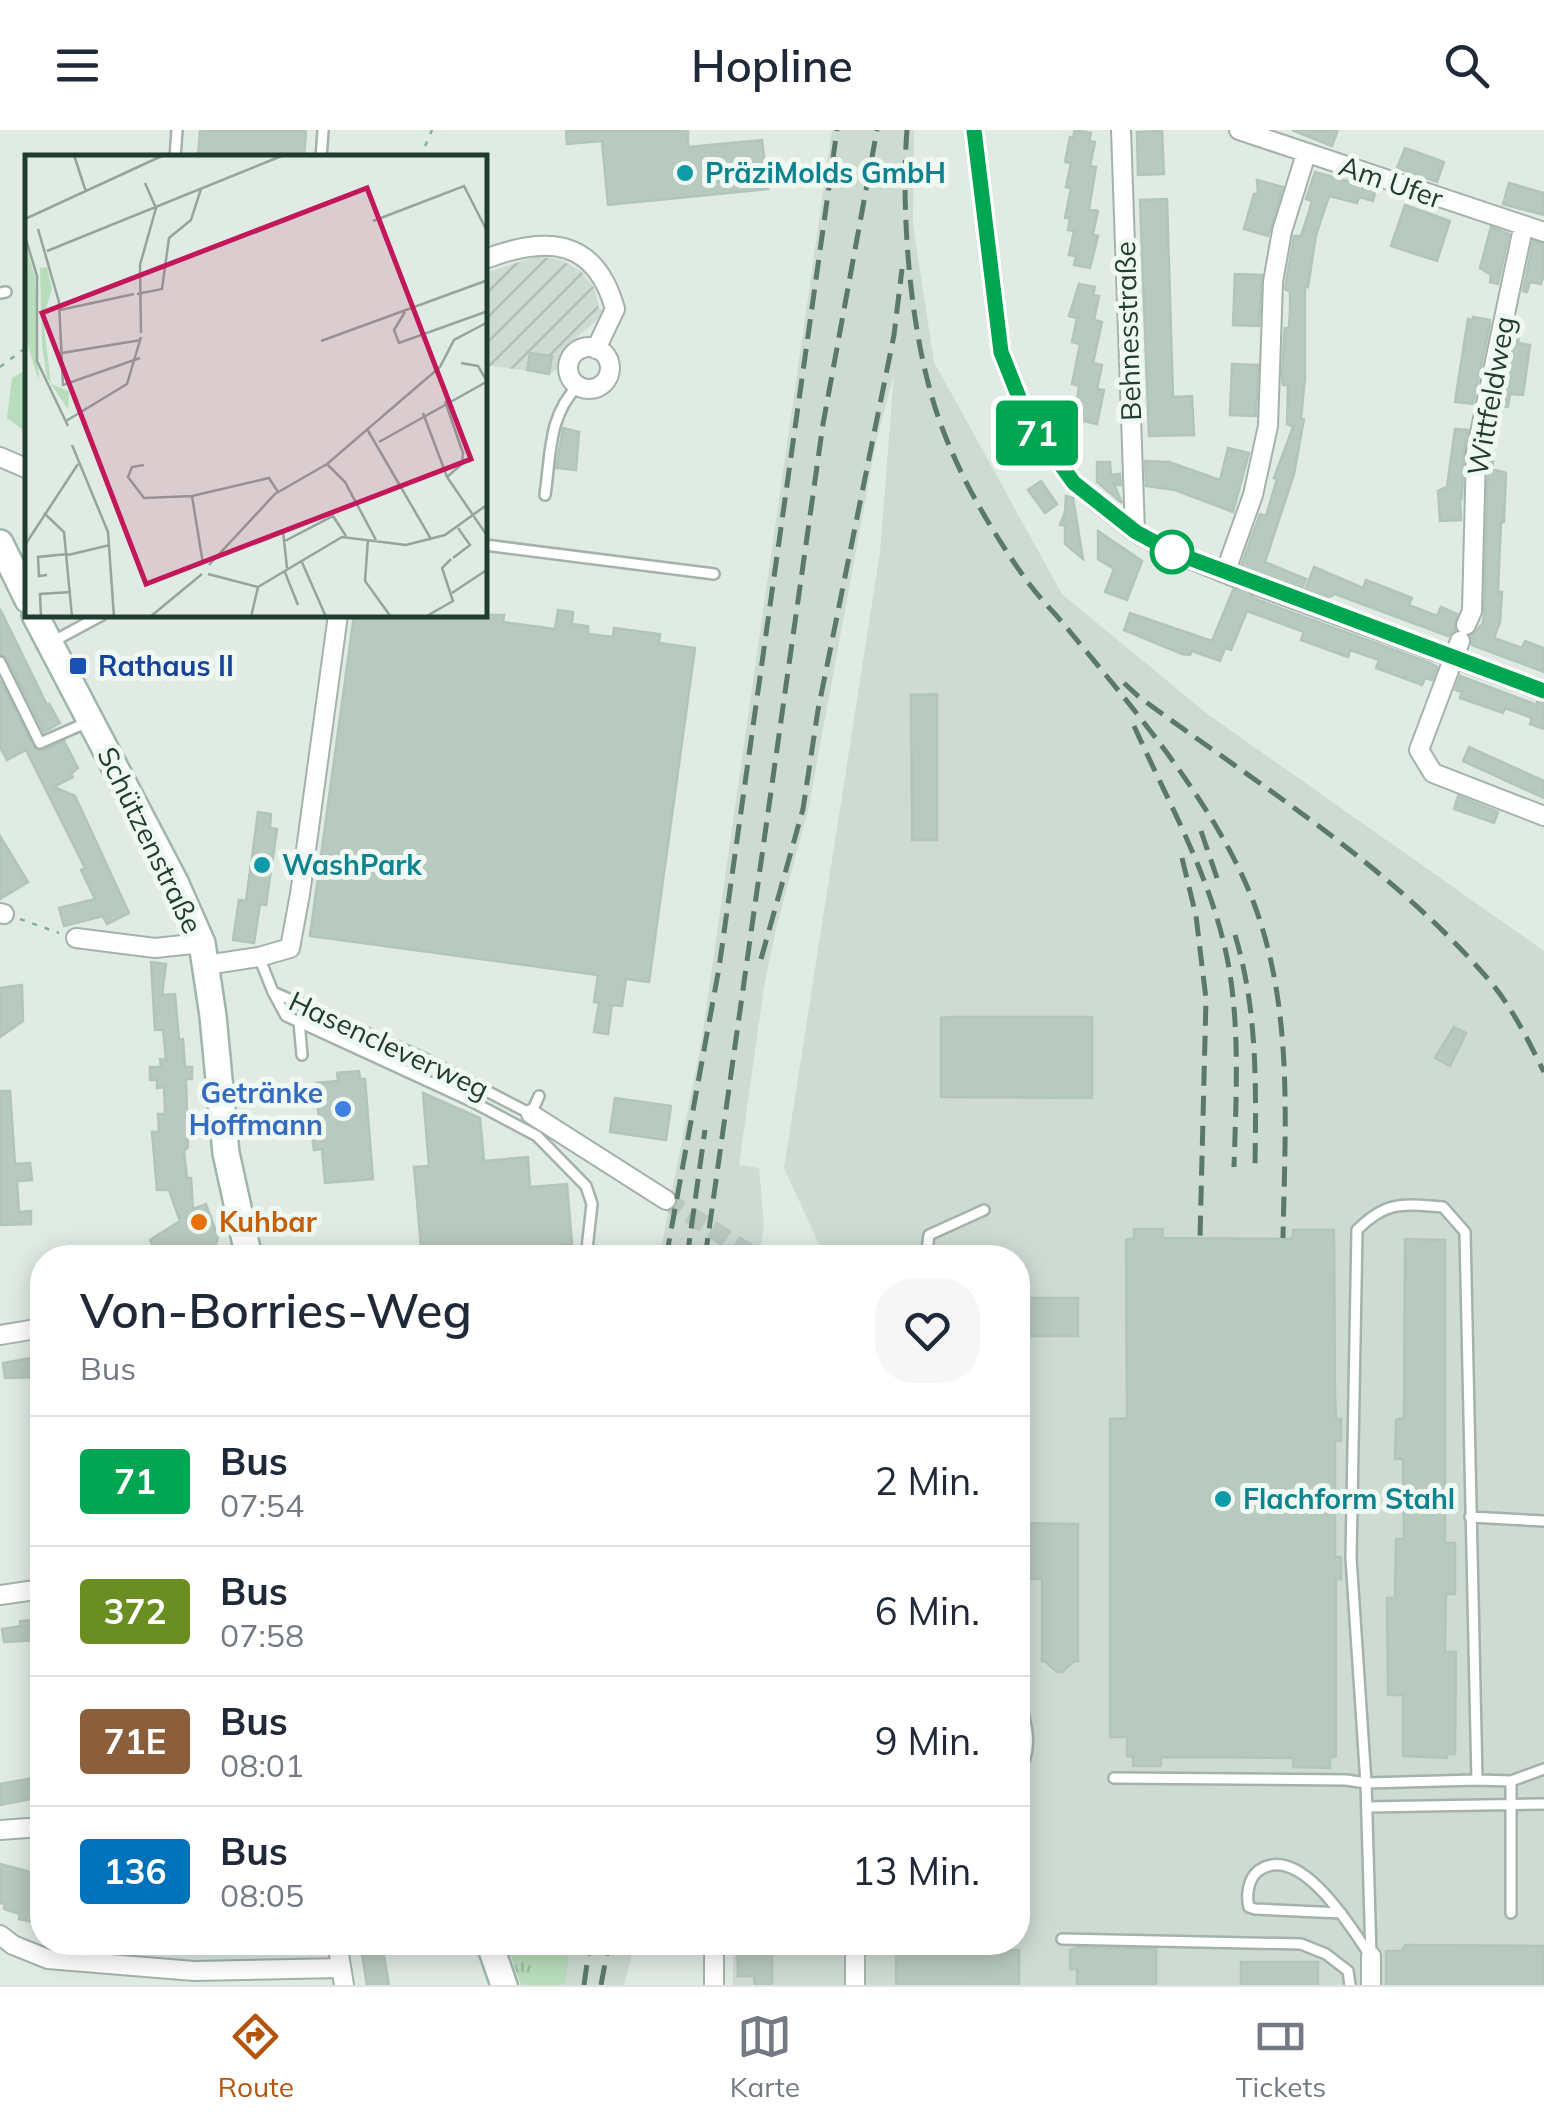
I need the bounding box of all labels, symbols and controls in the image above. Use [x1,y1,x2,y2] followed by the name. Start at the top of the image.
[691,37,853,93] text: Hopline
[50,38,105,93] icon: menu
[1439,38,1494,93] icon: search
[1335,147,1448,216] street label: Am Ufer
[25,155,488,618] inset map
[705,155,946,190] place label: PräziMolds GmbH
[674,162,696,184] marker: PräziMolds GmbH
[1107,241,1148,421] street label: Behnesstraße
[1459,314,1522,478] street label: Wittfeldweg
[992,400,1082,466] line badge: 71
[1016,411,1058,455] text: 71
[1151,531,1193,573] unlabelled marker
[98,648,234,683] place label: Rathaus II
[67,655,89,677] marker: Rathaus II
[90,741,211,939] street label: Schützenstraße
[282,847,422,882] place label: WashPark
[251,854,273,876] marker: WashPark
[284,983,495,1106] street label: Hasencleverweg
[189,1075,323,1142] place label: Getränke Hoffmann
[332,1098,354,1120] marker: Getränke Hoffmann
[219,1204,317,1239] place label: Kuhbar
[188,1211,210,1233] marker: Kuhbar
[875,1278,980,1383] button: heart
[80,1280,472,1340] text: Von-Borries-Weg
[80,1348,136,1388] text: Bus
[220,1437,288,1485] text: Bus
[875,1457,980,1505] text: 2 Min.
[114,1459,156,1503] text: 71
[1243,1481,1455,1516] place label: Flachform Stahl
[220,1485,304,1525] text: 07:54
[1212,1488,1234,1510] marker: Flachform Stahl
[220,1567,288,1615] text: Bus
[875,1587,980,1635] text: 6 Min.
[103,1589,167,1633] text: 372
[220,1615,304,1655] text: 07:58
[220,1697,288,1745] text: Bus
[875,1717,980,1765] text: 9 Min.
[104,1719,166,1763] text: 71E
[220,1745,304,1785] text: 08:01
[220,1827,288,1875] text: Bus
[852,1847,980,1895] text: 13 Min.
[103,1849,167,1893] text: 136
[220,1875,304,1915] text: 08:05
[218,2009,294,2104] tab: Route
[730,2009,800,2104] tab: Karte
[1236,2009,1326,2104] tab: Tickets

